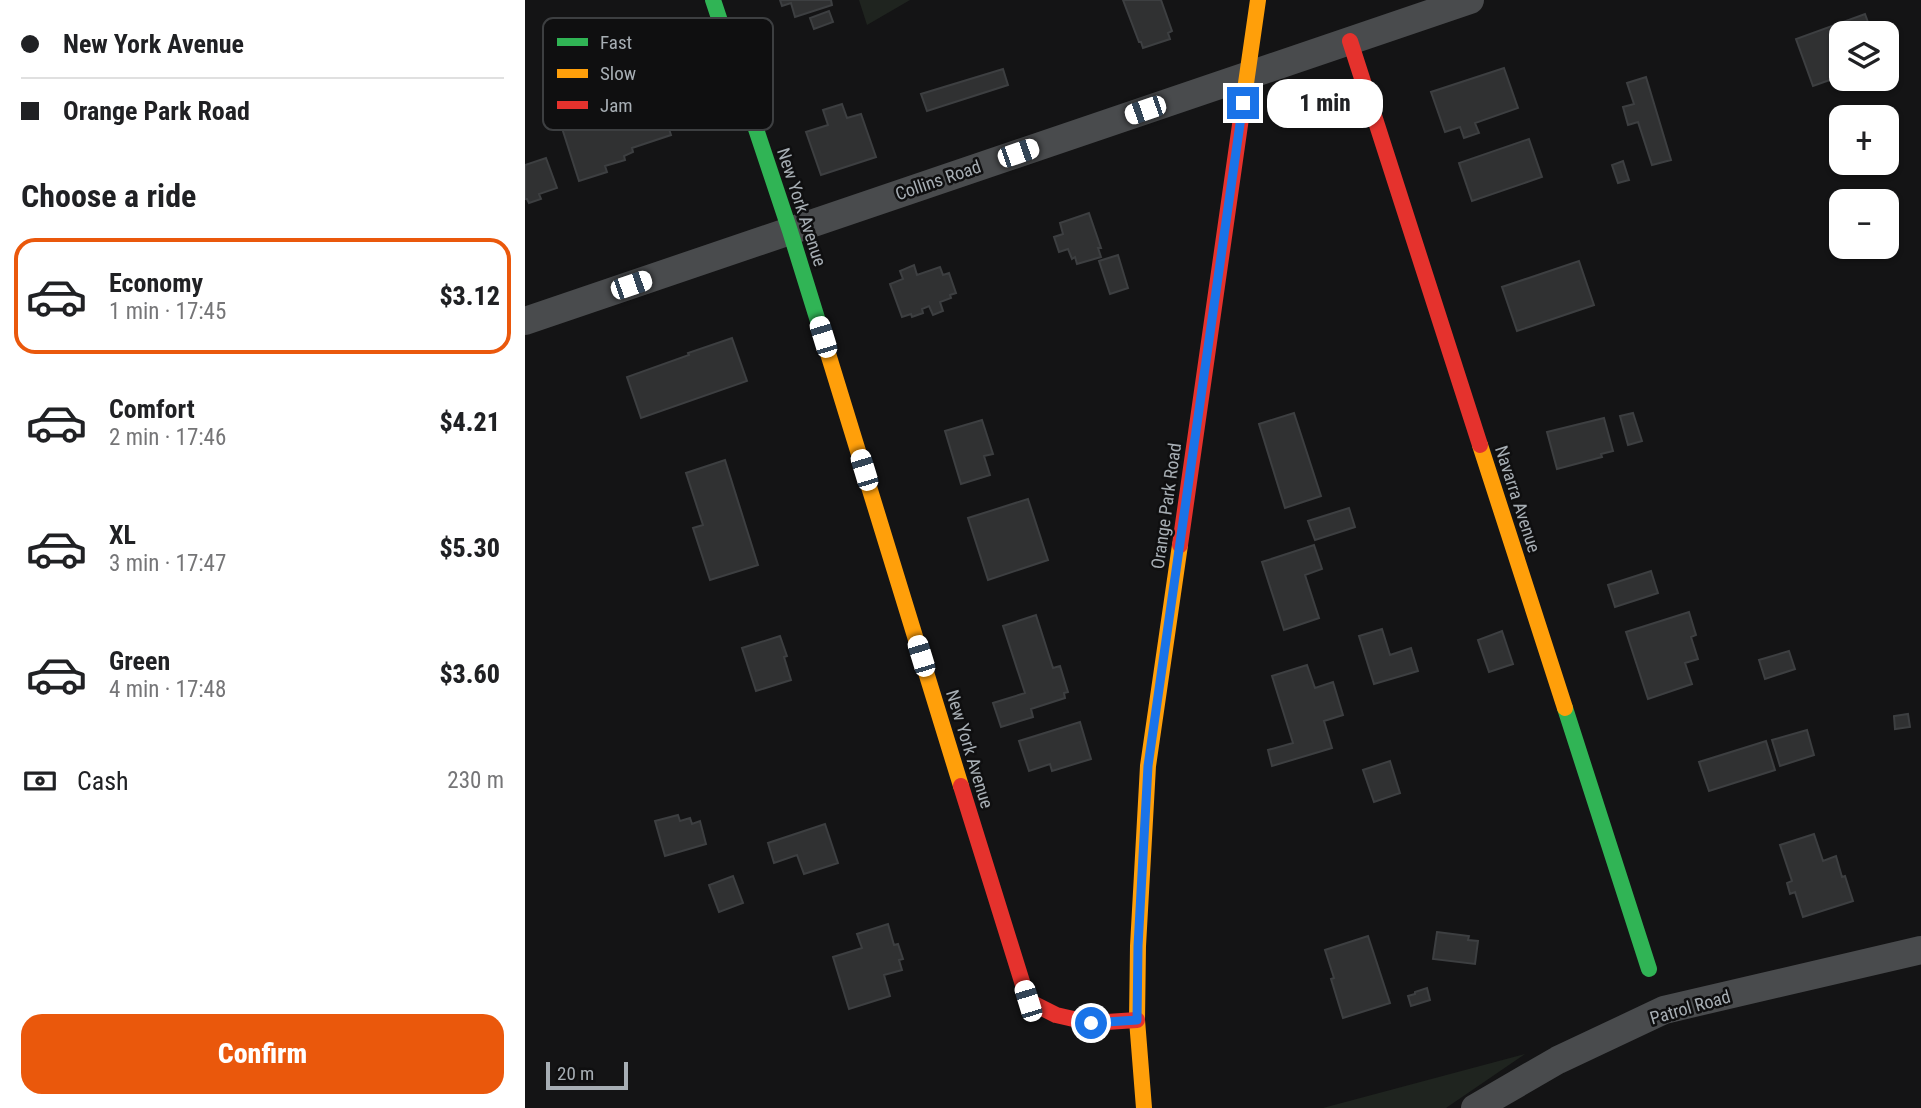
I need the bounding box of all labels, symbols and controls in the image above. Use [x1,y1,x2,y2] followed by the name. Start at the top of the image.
[543,18,773,130] legend
[1829,21,1899,259] map controls
[1829,21,1899,91] button: layers
[63,29,244,59] text: New York Avenue
[600,31,632,54] text: Fast
[600,62,636,85] text: Slow
[1267,78,1383,128] callout: 1 min
[1227,87,1259,119] route end
[1299,90,1351,117] text: 1 min
[1122,93,1169,127] car
[600,94,633,117] text: Jam
[63,96,250,126] text: Orange Park Road
[1829,105,1899,175] button: +
[995,136,1042,170] car
[773,145,831,269] street label: New York Avenue
[893,156,983,204] street label: Collins Road
[21,177,196,215] text: Choose a ride
[1829,189,1899,259] button: −
[25,265,88,328] icon: car
[109,268,203,298] text: Economy
[608,268,655,302] car
[439,281,500,311] text: $3.12
[109,298,226,325] text: 1 min · 17:45
[807,314,840,360] car
[25,391,88,454] icon: car
[109,394,195,424] text: Comfort
[439,407,500,437] text: $4.21
[109,424,226,451] text: 2 min · 17:46
[1147,442,1185,570] street label: Orange Park Road
[1491,443,1545,555] street label: Navarra Avenue
[848,447,881,493] car
[25,517,88,580] icon: car
[109,520,136,550] text: XL
[439,533,500,563] text: $5.30
[109,550,226,577] text: 3 min · 17:47
[905,633,938,679] car
[25,643,88,706] icon: car
[109,646,170,676] text: Green
[439,659,500,689] text: $3.60
[109,676,226,703] text: 4 min · 17:48
[942,687,998,811] street label: New York Avenue
[21,762,59,800] icon: cash
[77,766,129,796] text: Cash
[447,767,504,794] text: 230 m
[1012,978,1045,1024] car
[1647,986,1733,1028] street label: Patrol Road
[1075,1007,1107,1039] route start
[21,1014,504,1094] button: Confirm
[546,1059,628,1091] scale bar
[557,1062,594,1085] text: 20 m

